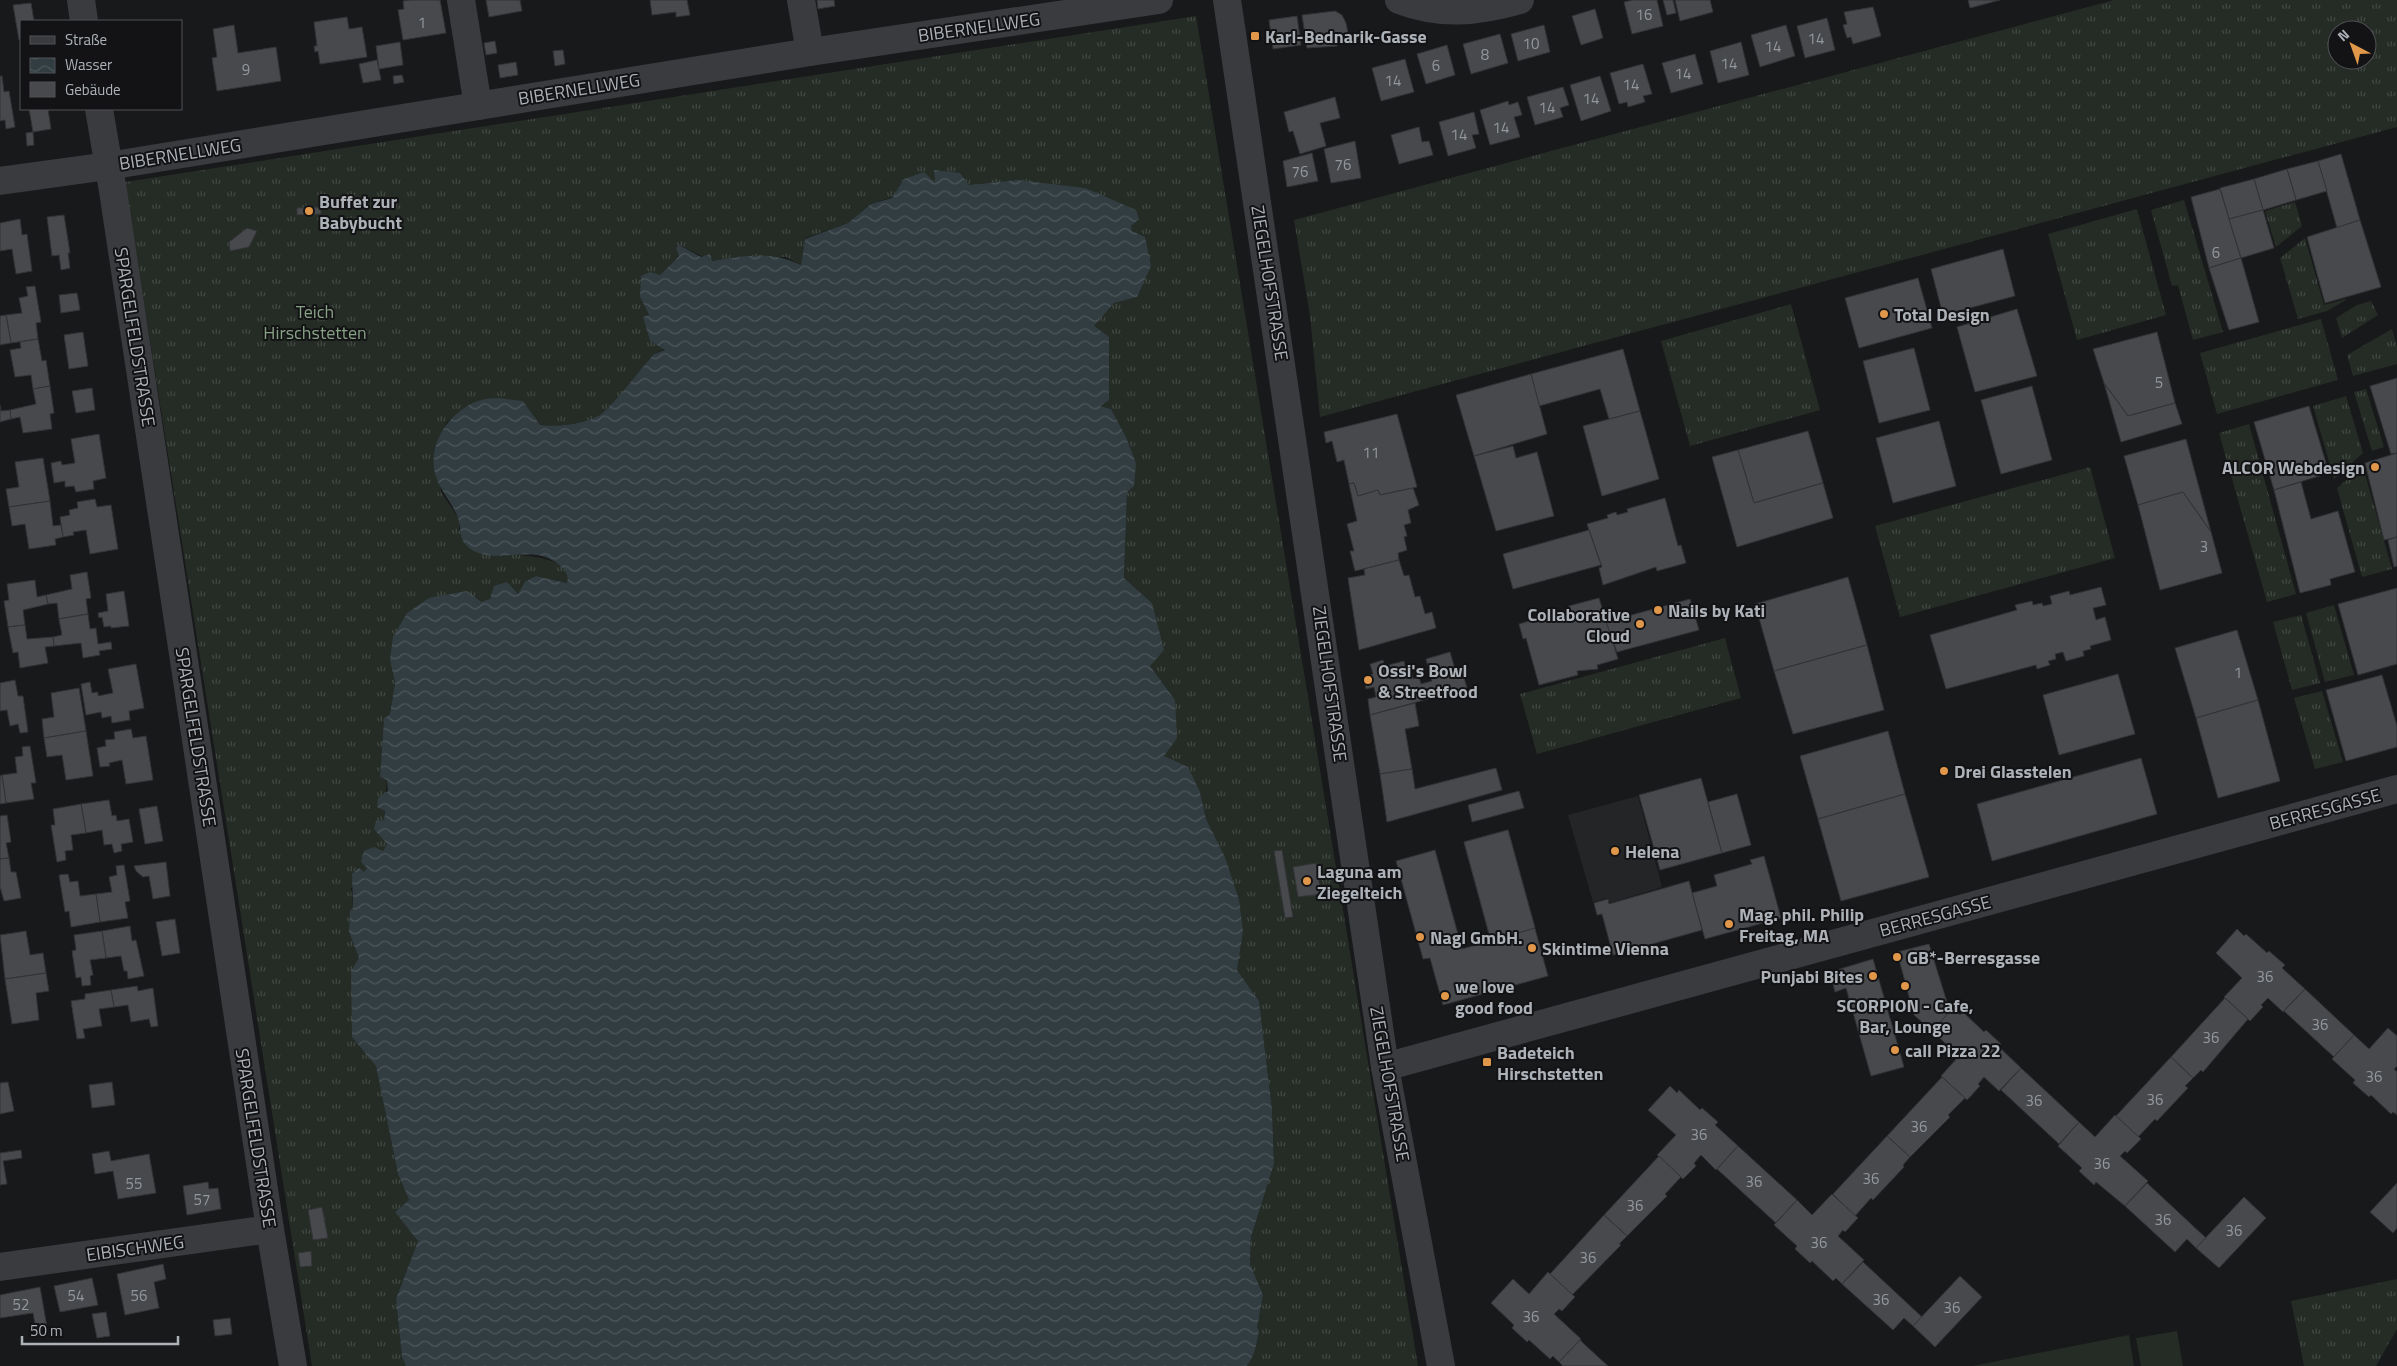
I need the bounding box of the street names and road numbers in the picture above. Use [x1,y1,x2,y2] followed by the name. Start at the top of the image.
[916,5,1042,49] street label: BIBERNELLWEG
[516,66,642,112] street label: BIBERNELLWEG
[117,131,243,177] street label: BIBERNELLWEG
[1244,203,1296,363] street label: ZIEGELHOFSTRASSE
[107,245,163,429] street label: SPARGELFELDSTRASSE
[1306,604,1354,764] street label: ZIEGELHOFSTRASSE
[168,645,224,829] street label: SPARGELFELDSTRASSE
[2266,781,2384,837] street label: BERRESGASSE
[1876,888,1994,944] street label: BERRESGASSE
[1363,1004,1417,1164] street label: ZIEGELHOFSTRASSE
[228,1046,284,1230] street label: SPARGELFELDSTRASSE
[84,1228,186,1268] street label: EIBISCHWEG

